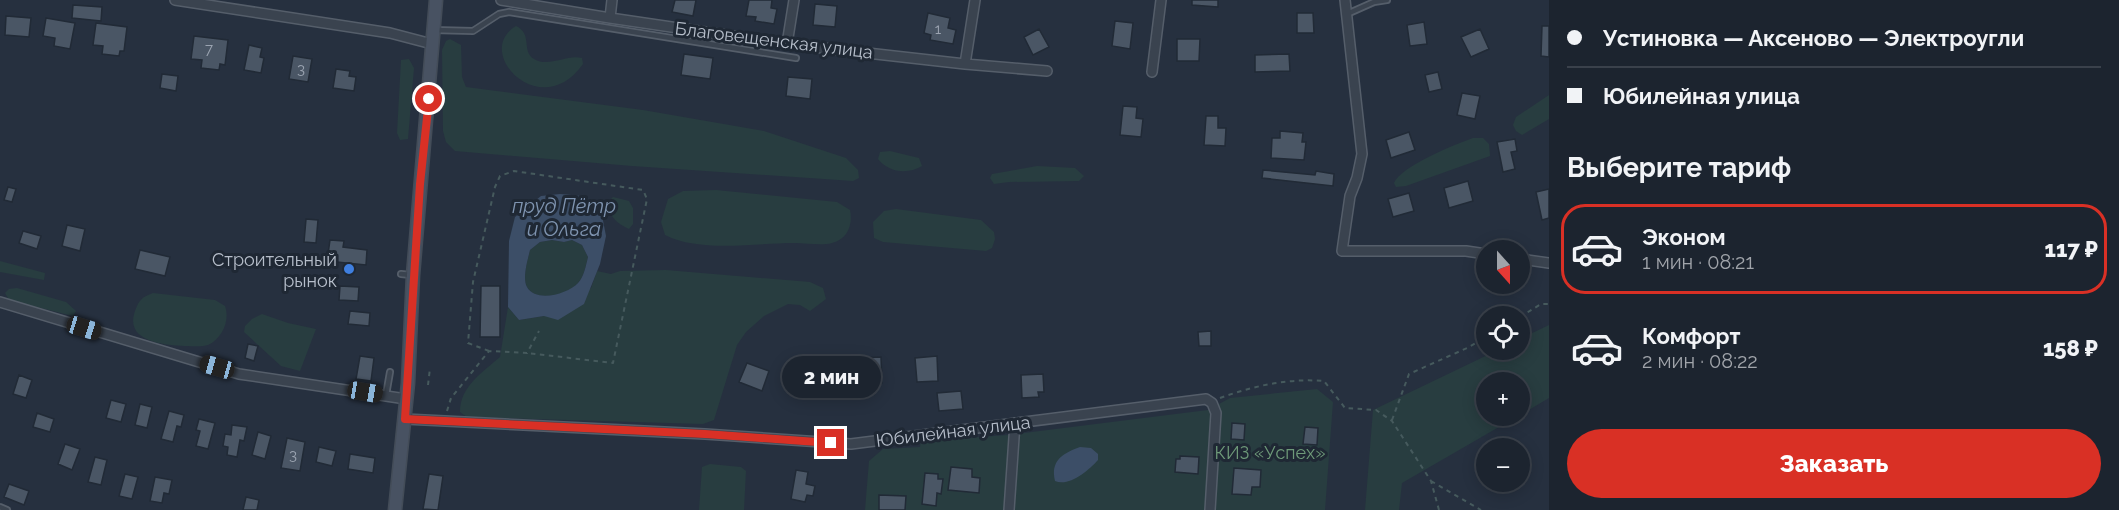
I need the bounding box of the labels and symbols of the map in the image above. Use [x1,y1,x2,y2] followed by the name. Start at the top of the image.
[674,17,874,63] street label: Благовещенская улица
[935,20,942,38] house number: 1
[205,40,213,58] house number: 7
[297,60,305,78] house number: 3
[415,85,442,112] route start
[512,194,616,241] water label: пруд Пётр и Ольга
[1476,240,1530,294] north arrow
[212,249,337,291] place label: Строительный рынок
[342,262,356,276] marker: Строительный рынок
[64,314,104,342] car
[197,353,237,381] car
[782,356,880,398] callout: 2 мин
[346,380,384,404] car
[875,411,1031,451] street label: Юбилейная улица
[817,429,844,456] route end
[1215,442,1325,463] park label: КИЗ «Успех»
[289,446,297,464] house number: 3

